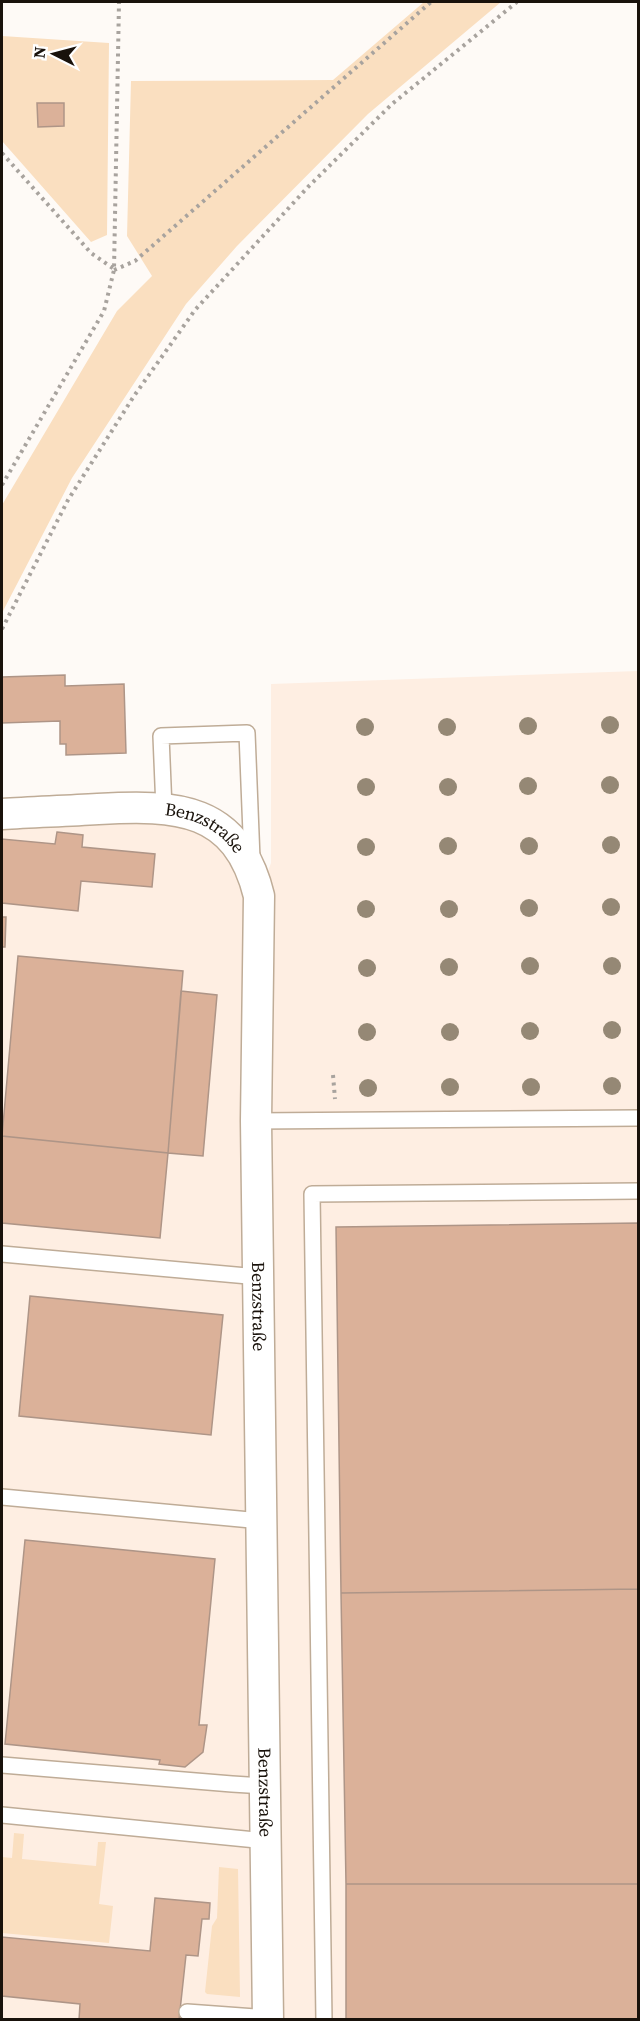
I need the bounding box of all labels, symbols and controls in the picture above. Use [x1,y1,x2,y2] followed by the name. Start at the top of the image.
[24,24,84,84] north arrow
[28,45,51,59] text: N
[163,796,251,858] street label: Benzstraße
[246,1261,272,1351] street label: Benzstraße
[252,1747,279,1837] street label: Benzstraße

